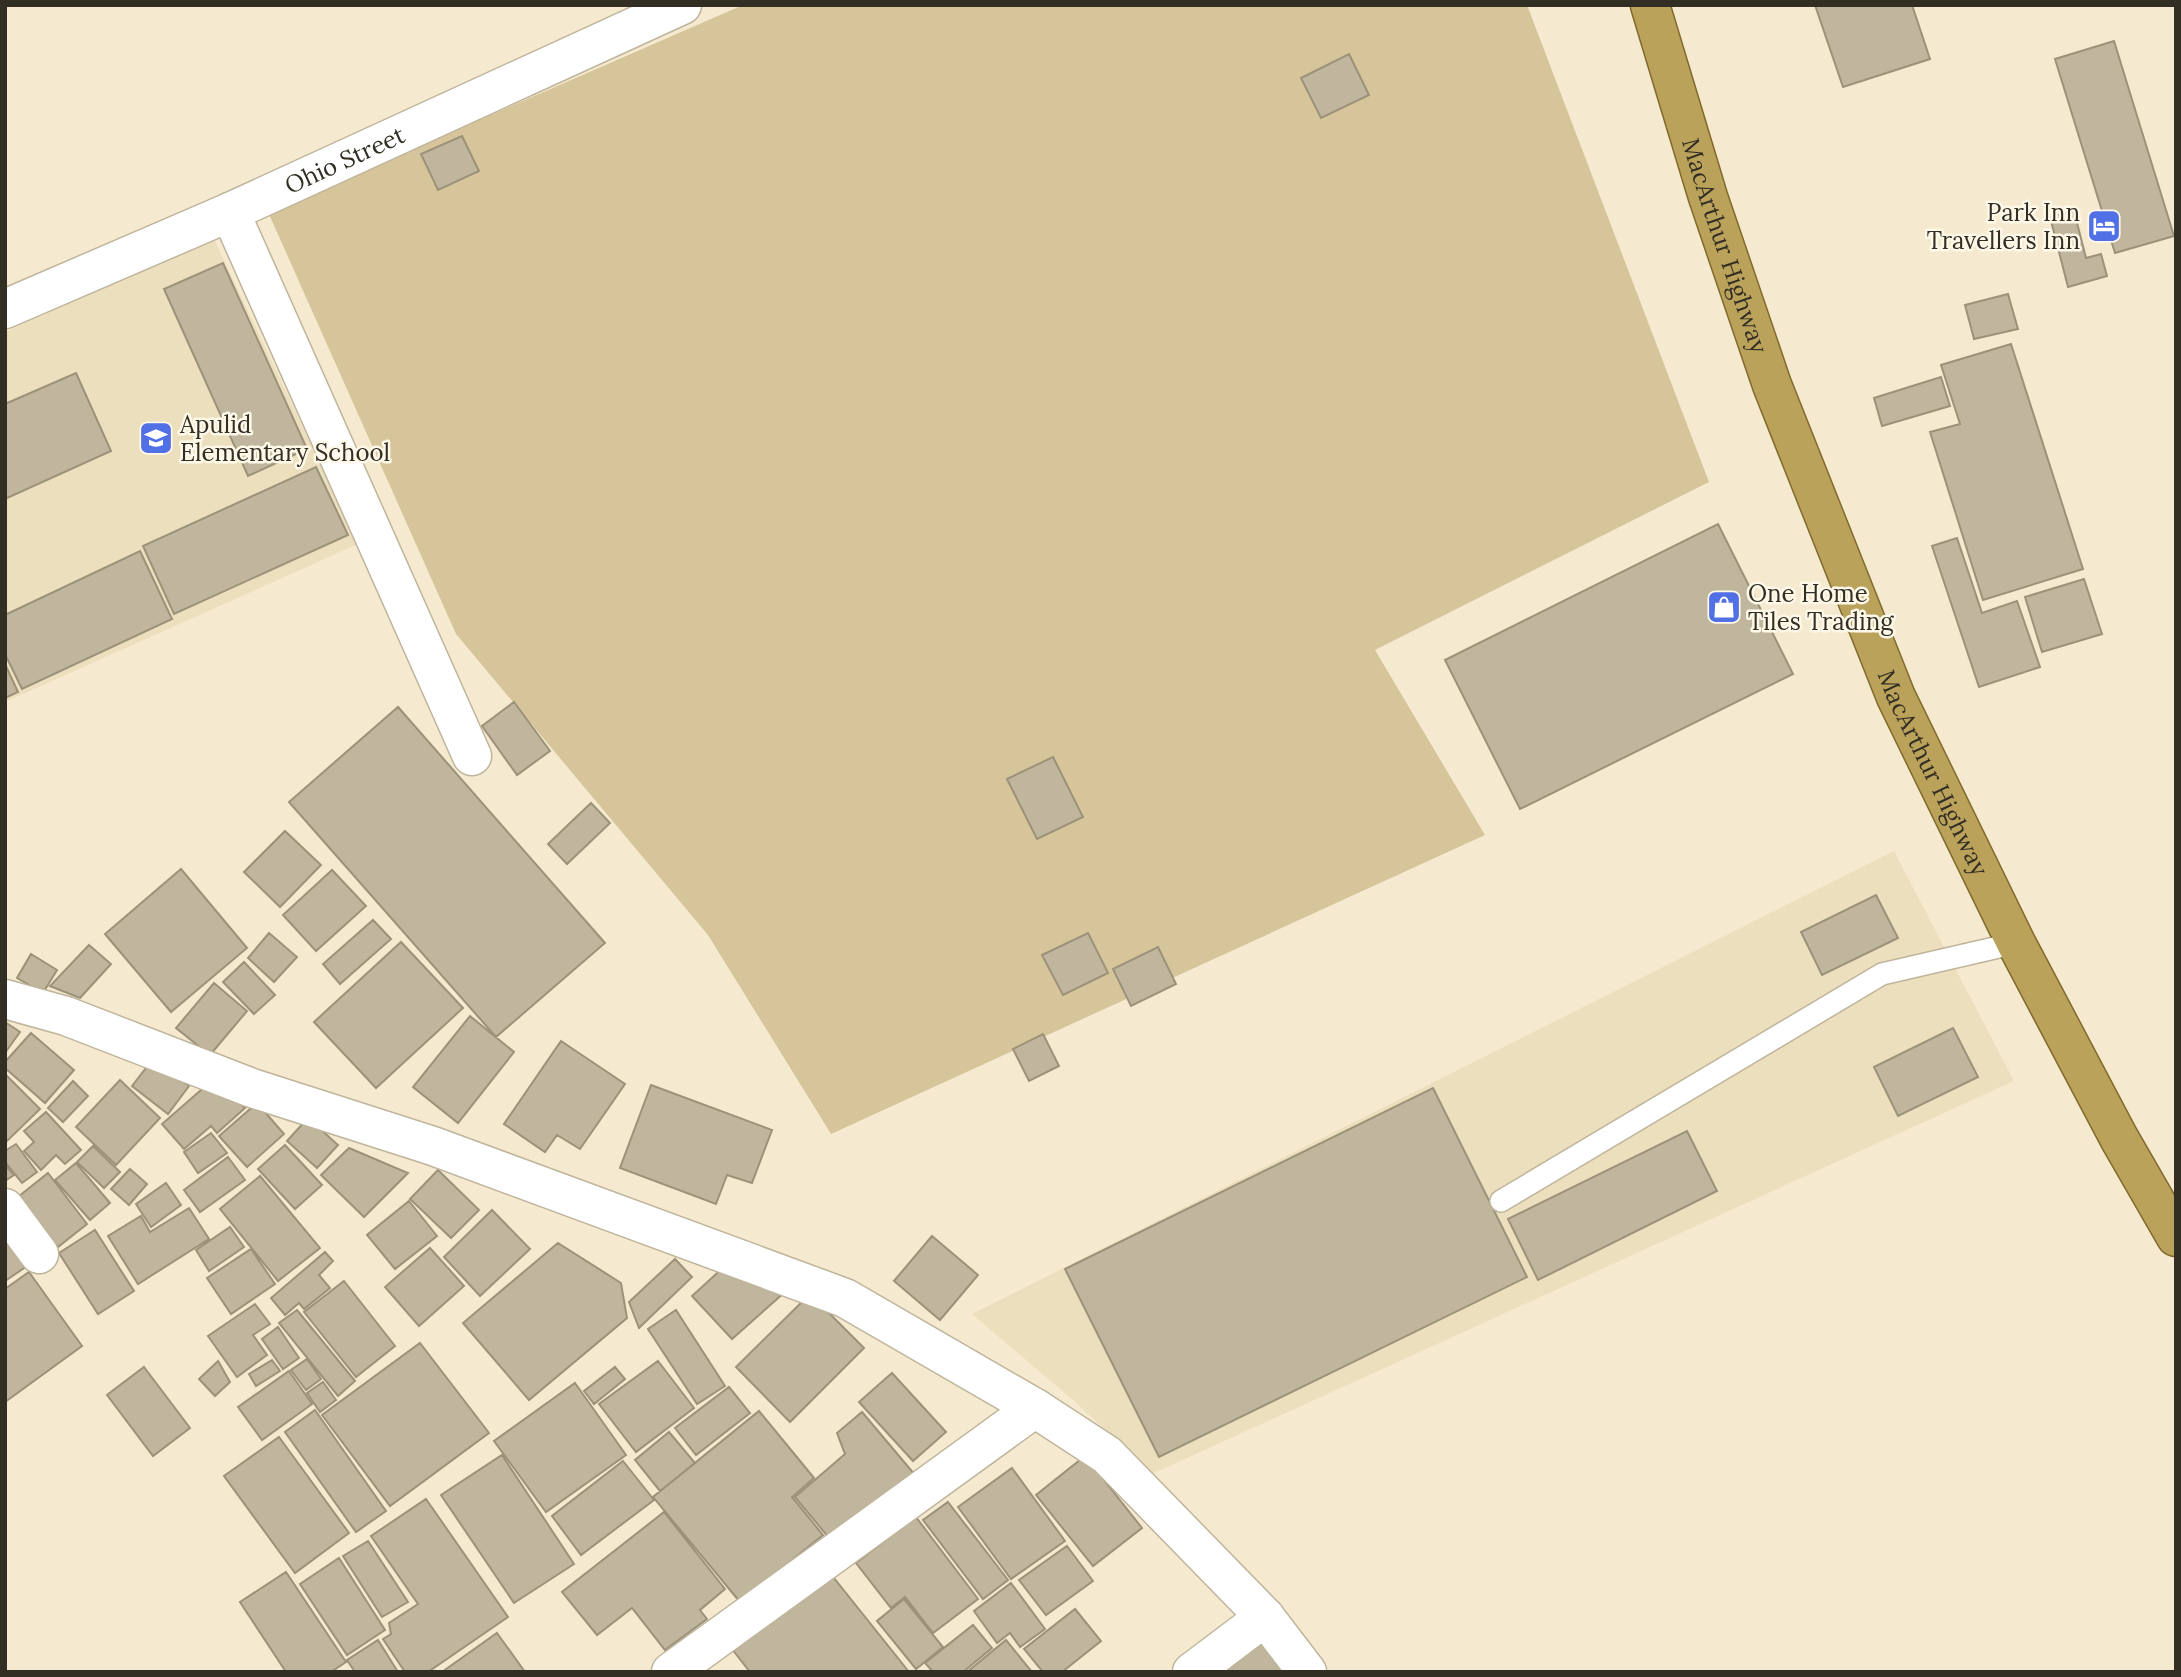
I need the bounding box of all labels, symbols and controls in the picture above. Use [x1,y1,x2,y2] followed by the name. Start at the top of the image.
[280,118,410,200] street label: Ohio Street
[1676,134,1776,357] street label: MacArthur Highway
[1927,197,2080,256] place label: Park Inn Travellers Inn
[2085,207,2123,245] hotel icon: Park Inn Travellers Inn
[179,409,390,468] place label: Apulid Elementary School
[137,419,175,457] school or university icon: Apulid Elementary School
[1748,578,1894,637] place label: One Home Tiles Trading
[1705,588,1743,626] shop icon: One Home Tiles Trading
[1871,665,1996,881] street label: MacArthur Highway

